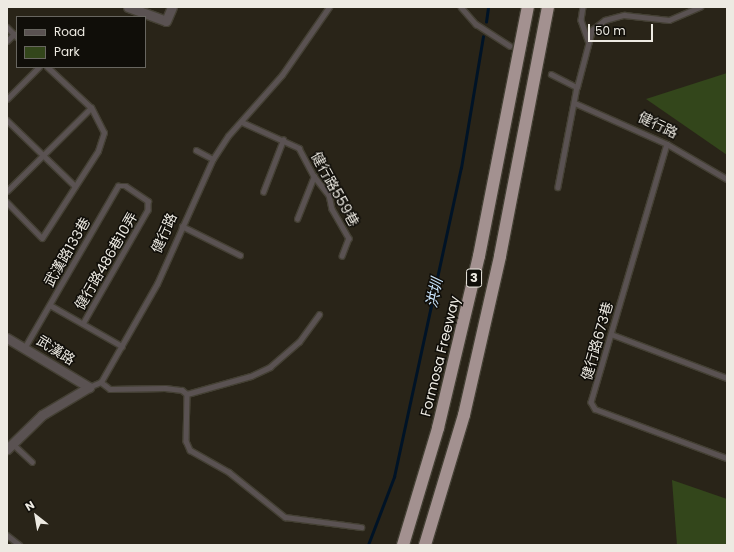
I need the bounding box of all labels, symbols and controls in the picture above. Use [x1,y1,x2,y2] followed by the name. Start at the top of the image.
[16,16,146,68] legend
[590,16,655,42] scale bar
[595,22,626,39] text: 50 m
[54,23,85,40] text: Road
[54,43,80,60] text: Park
[635,109,681,141] street label: 健行路
[308,149,362,229] street label: 健行路559巷
[71,209,141,313] street label: 健行路486巷10弄
[148,210,180,256] street label: 健行路
[40,214,94,290] street label: 武漢路133巷
[466,267,482,289] road number: 3
[422,276,446,310] water label: 洪圳
[417,294,463,418] street label: Formosa Freeway
[578,300,616,382] street label: 健行路673巷
[34,332,78,368] street label: 武漢路
[16,496,56,536] north arrow
[22,497,37,515] text: N

